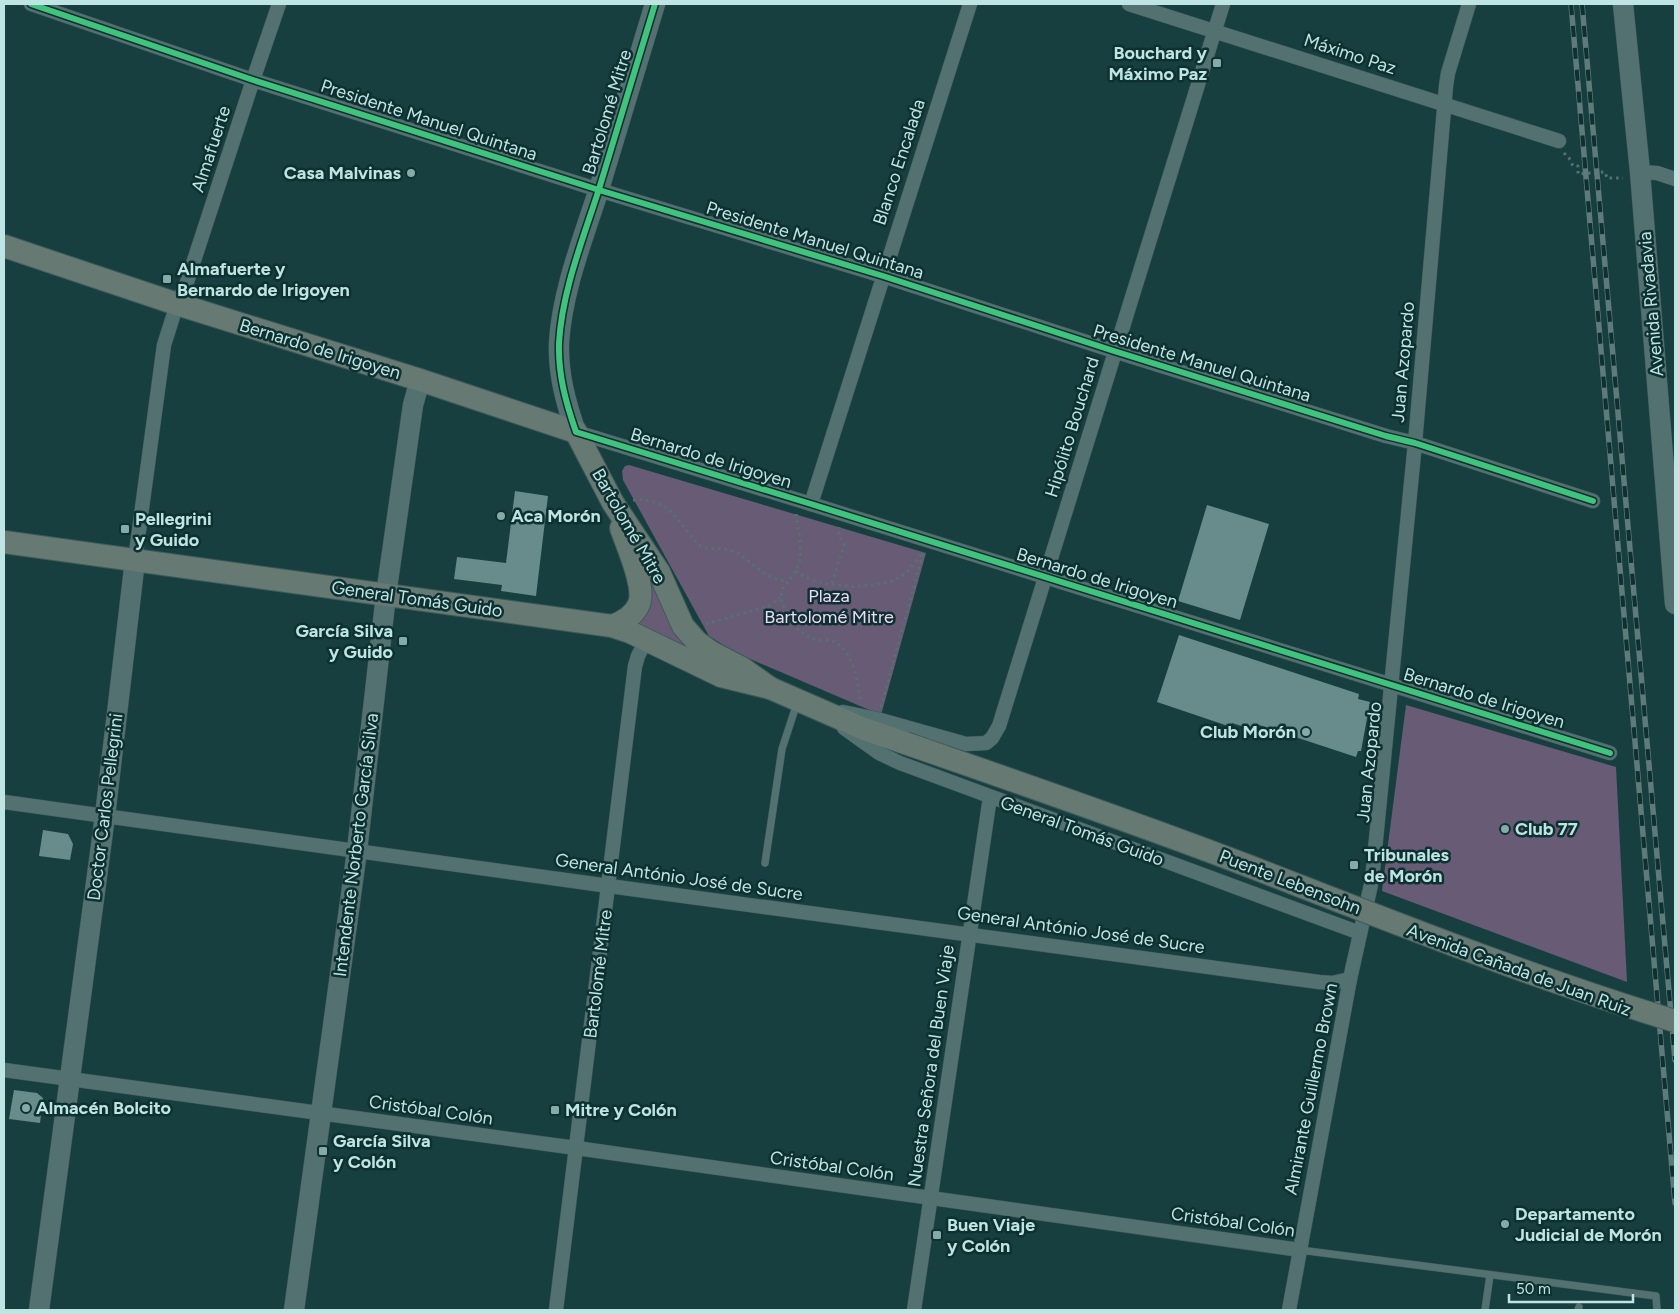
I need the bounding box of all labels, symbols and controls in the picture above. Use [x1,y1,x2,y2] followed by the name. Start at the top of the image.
[1301,29,1399,79] street label: Máximo Paz
[1108,42,1208,85] place label: Bouchard y Máximo Paz
[578,47,637,177] street label: Bartolomé Mitre
[1211,57,1223,69] marker: Bouchard y Máximo Paz
[318,75,540,165] street label: Presidente Manuel Quintana
[868,96,930,228] street label: Blanco Encalada
[187,103,235,195] street label: Almafuerte
[284,162,402,184] place label: Casa Malvinas
[405,167,417,179] marker: Casa Malvinas
[703,196,927,284] street label: Presidente Manuel Quintana
[1634,231,1668,377] street label: Avenida Rivadavia
[177,258,350,301] place label: Almafuerte y Bernardo de Irigoyen
[161,273,173,285] marker: Almafuerte y Bernardo de Irigoyen
[1387,301,1419,423] street label: Juan Azopardo
[237,314,403,384] street label: Bernardo de Irigoyen
[1090,319,1314,407] street label: Presidente Manuel Quintana
[1040,354,1104,500] street label: Hipólito Bouchard
[628,423,794,493] street label: Bernardo de Irigoyen
[587,464,671,588] street label: Bartolomé Mitre
[511,505,601,527] place label: Aca Morón
[135,508,212,551] place label: Pellegrini y Guido
[495,510,507,522] marker: Aca Morón
[119,523,131,535] marker: Pellegrini y Guido
[1014,543,1180,613] street label: Bernardo de Irigoyen
[330,576,504,622] street label: General Tomás Guido
[764,585,894,628] park label: Plaza Bartolomé Mitre
[295,620,393,663] place label: García Silva y Guido
[397,635,409,647] marker: García Silva y Guido
[1401,663,1567,733] street label: Bernardo de Irigoyen
[1352,701,1386,823] street label: Juan Azopardo
[83,712,127,902] street label: Doctor Carlos Pellegrini
[329,712,383,978] street label: Intendente Norberto García Silva
[1200,721,1296,743] place label: Club Morón
[1300,726,1312,738] marker: Club Morón
[997,791,1167,871] street label: General Tomás Guido
[1515,818,1578,840] place label: Club 77
[1499,823,1511,835] marker: Club 77
[1364,844,1450,887] place label: Tribunales de Morón
[1216,845,1364,919] street label: Puente Lebensohn
[554,849,804,905] street label: General António José de Sucre
[1348,859,1360,871] marker: Tribunales de Morón
[956,902,1206,958] street label: General António José de Sucre
[579,908,617,1040] street label: Bartolomé Mitre
[1404,919,1634,1021] street label: Avenida Cañada de Juan Ruiz
[903,943,959,1189] street label: Nuestra Señora del Buen Viaje
[1280,981,1342,1197] street label: Almirante Guillermo Brown
[368,1090,494,1130] street label: Cristóbal Colón
[36,1097,171,1119] place label: Almacén Bolcito
[565,1099,677,1121] place label: Mitre y Colón
[20,1102,32,1114] marker: Almacén Bolcito
[549,1104,561,1116] marker: Mitre y Colón
[333,1130,431,1173] place label: García Silva y Colón
[317,1145,329,1157] marker: García Silva y Colón
[769,1146,895,1186] street label: Cristóbal Colón
[1170,1202,1296,1242] street label: Cristóbal Colón
[1515,1203,1662,1246] place label: Departamento Judicial de Morón
[947,1214,1035,1257] place label: Buen Viaje y Colón
[1499,1218,1511,1230] marker: Departamento Judicial de Morón
[931,1229,943,1241] marker: Buen Viaje y Colón
[1509,1272,1633,1304] scale bar
[1516,1280,1551,1298] text: 50 m

